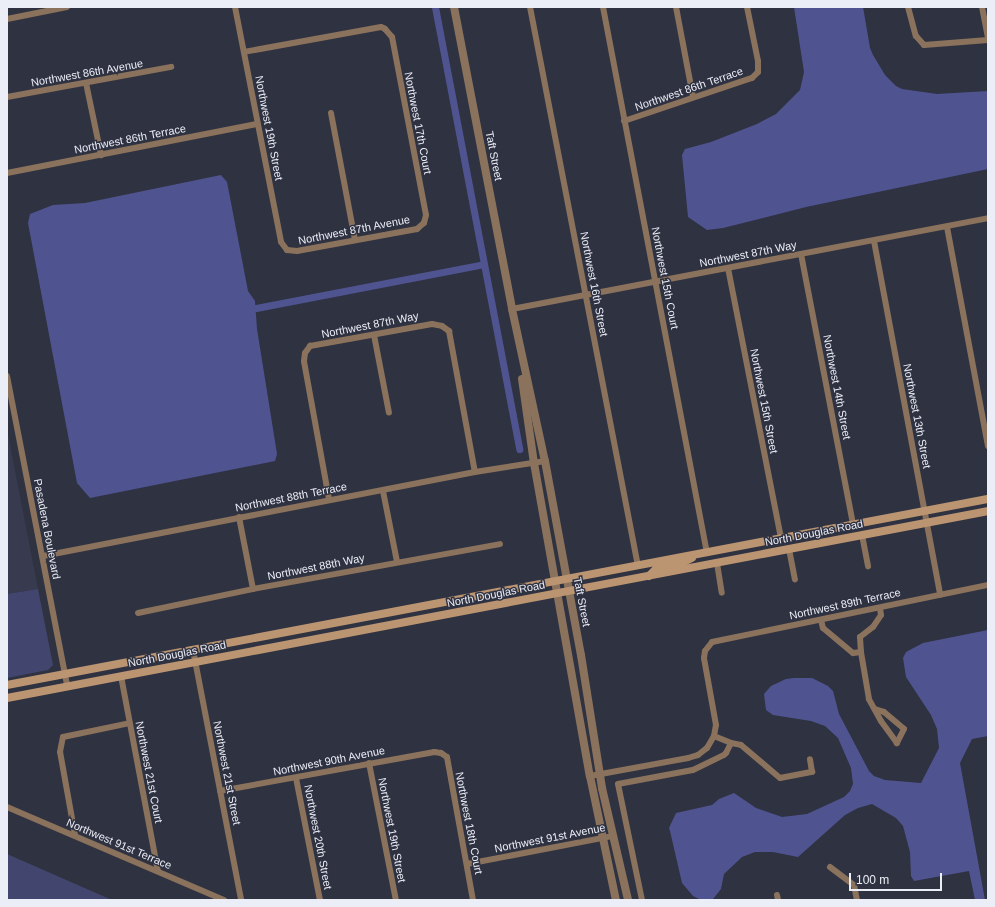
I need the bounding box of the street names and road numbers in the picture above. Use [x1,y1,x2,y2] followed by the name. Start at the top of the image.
[30,57,144,89] street label: Northwest 86th Avenue
[633,64,745,114] street label: Northwest 86th Terrace
[402,71,434,175] street label: Northwest 17th Court
[252,75,286,181] street label: Northwest 19th Street
[73,122,187,156] street label: Northwest 86th Terrace
[483,130,505,182] street label: Taft Street
[297,213,411,247] street label: Northwest 87th Avenue
[649,226,681,330] street label: Northwest 15th Court
[577,231,611,337] street label: Northwest 16th Street
[698,238,798,270] street label: Northwest 87th Way
[320,309,420,341] street label: Northwest 87th Way
[820,334,854,440] street label: Northwest 14th Street
[747,348,781,454] street label: Northwest 15th Street
[900,363,934,469] street label: Northwest 13th Street
[31,478,63,580] street label: Pasadena Boulevard
[234,480,348,514] street label: Northwest 88th Terrace
[764,517,864,549] street label: North Douglas Road
[266,551,366,583] street label: Northwest 88th Way
[571,576,593,628] street label: Taft Street
[446,578,546,610] street label: North Douglas Road
[788,586,902,622] street label: Northwest 89th Terrace
[127,638,227,670] street label: North Douglas Road
[133,720,165,824] street label: Northwest 21st Court
[210,720,244,826] street label: Northwest 21st Street
[272,744,386,778] street label: Northwest 90th Avenue
[453,771,485,875] street label: Northwest 18th Court
[375,777,409,883] street label: Northwest 19th Street
[301,784,335,890] street label: Northwest 20th Street
[64,816,174,872] street label: Northwest 91st Terrace
[493,821,607,855] street label: Northwest 91st Avenue

